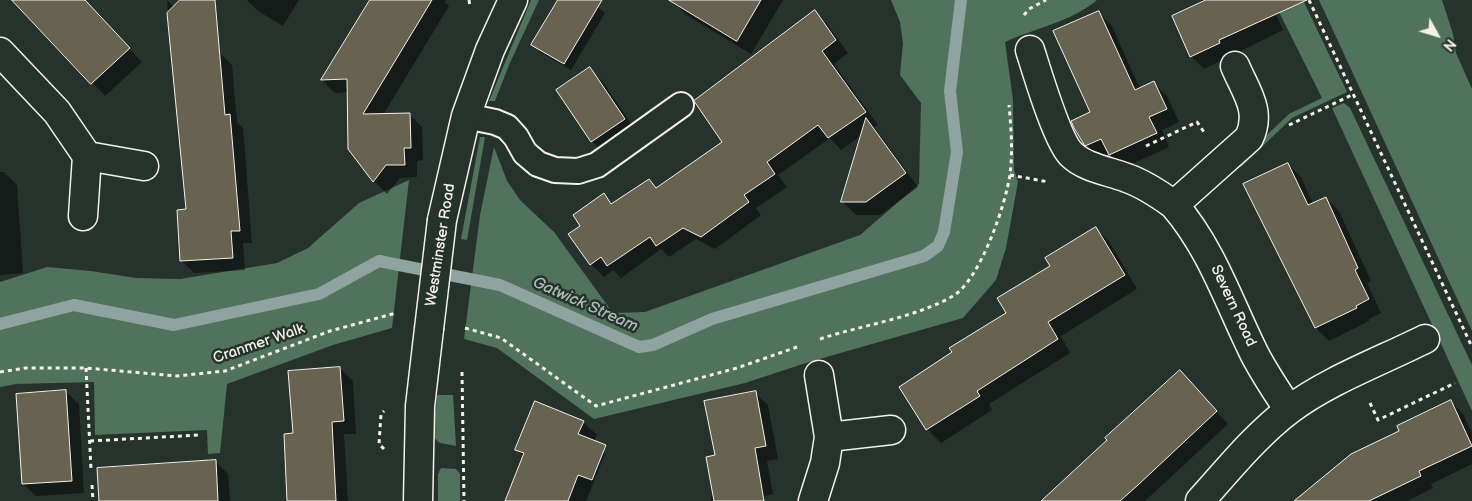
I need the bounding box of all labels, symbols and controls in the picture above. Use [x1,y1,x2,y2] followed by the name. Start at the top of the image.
[1412,10,1462,60] north arrow
[1439,35,1459,54] text: N
[422,182,460,308] street label: Westminster Road
[1206,262,1260,350] street label: Severn Road
[529,273,641,337] water label: Gatwick Stream
[211,320,307,368] street label: Cranmer Walk

